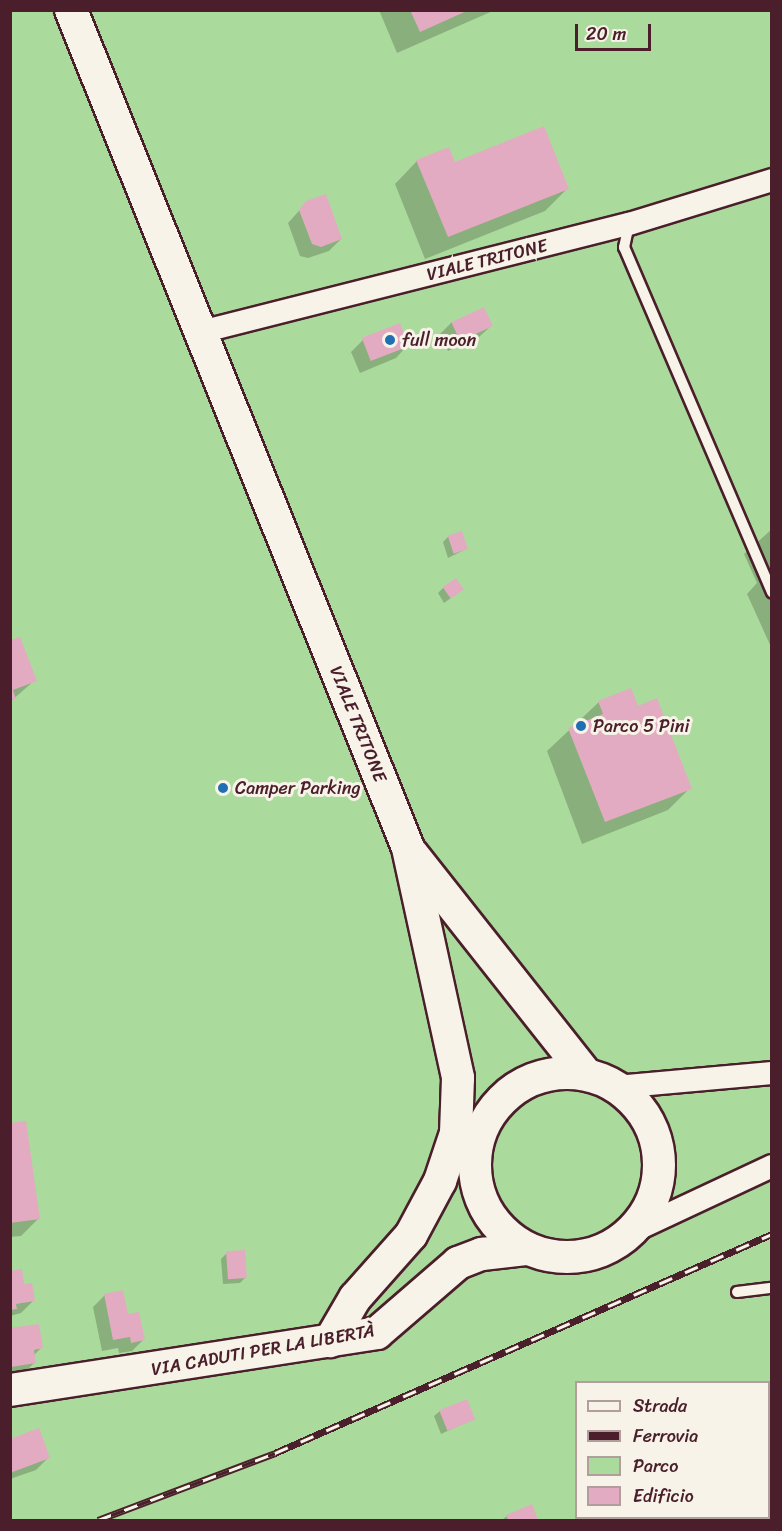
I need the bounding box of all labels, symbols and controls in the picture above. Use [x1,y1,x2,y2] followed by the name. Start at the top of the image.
[578,12,654,50] scale bar
[586,18,626,50] text: 20 m
[424,235,550,285] street label: VIALE TRITONE
[402,329,476,351] place label: full moon
[383,333,397,347] marker: full moon
[325,663,391,785] street label: VIALE TRITONE
[593,715,689,737] place label: Parco 5 Pini
[574,719,588,733] marker: Parco 5 Pini
[235,777,361,799] place label: Camper Parking
[216,781,230,795] marker: Camper Parking
[149,1320,377,1380] street label: VIA CADUTI PER LA LIBERTÀ
[575,1381,770,1519] legend
[633,1390,687,1422] text: Strada
[633,1420,698,1452] text: Ferrovia
[633,1450,678,1482] text: Parco
[633,1480,694,1512] text: Edificio

